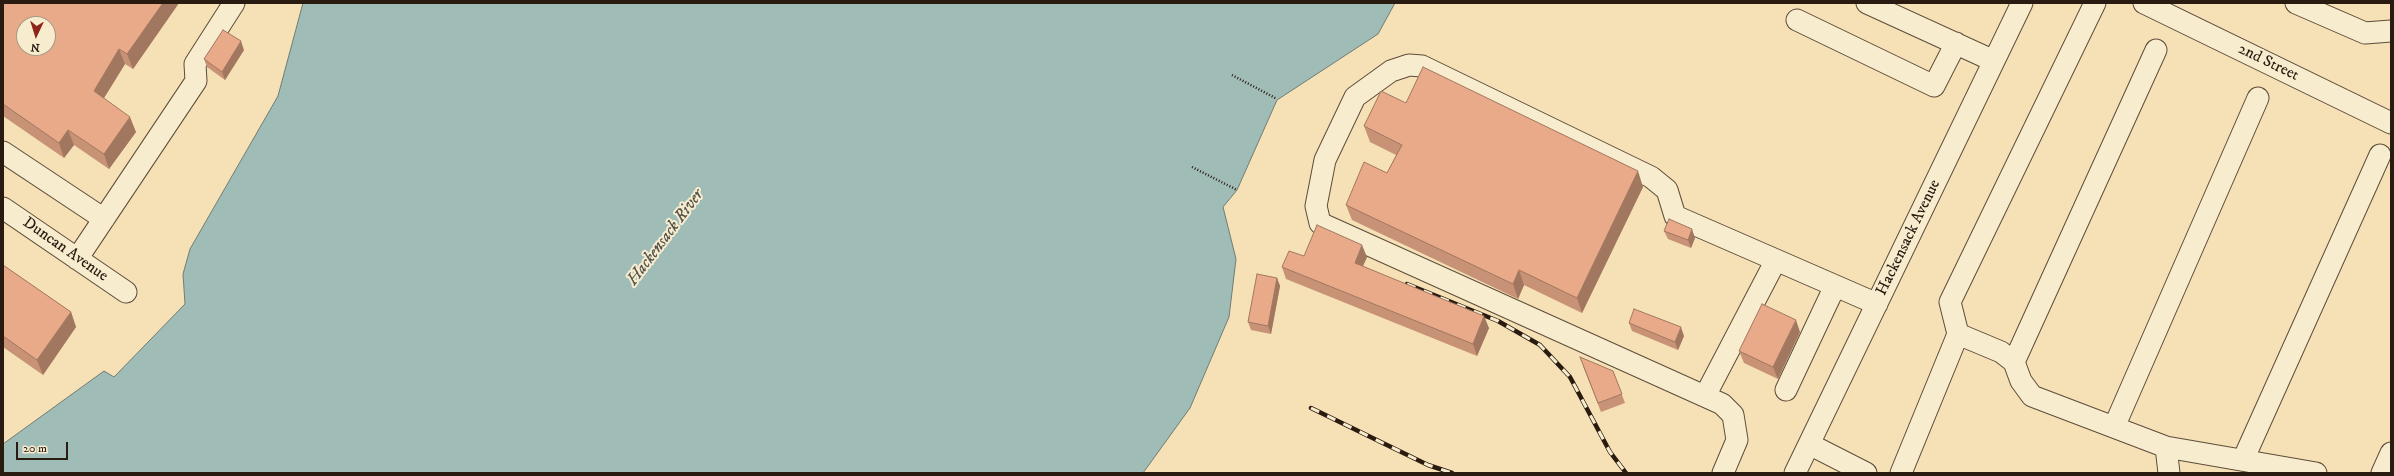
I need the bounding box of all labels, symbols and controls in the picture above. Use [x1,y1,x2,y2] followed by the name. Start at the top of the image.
[16,16,56,56] north arrow
[30,40,40,54] text: N
[2234,40,2302,86] street label: 2nd Street
[1873,177,1945,299] street label: Hackensack Avenue
[623,186,709,290] water label: Hackensack River
[19,214,111,286] street label: Duncan Avenue
[18,434,70,460] scale bar
[23,441,47,456] text: 20 m

